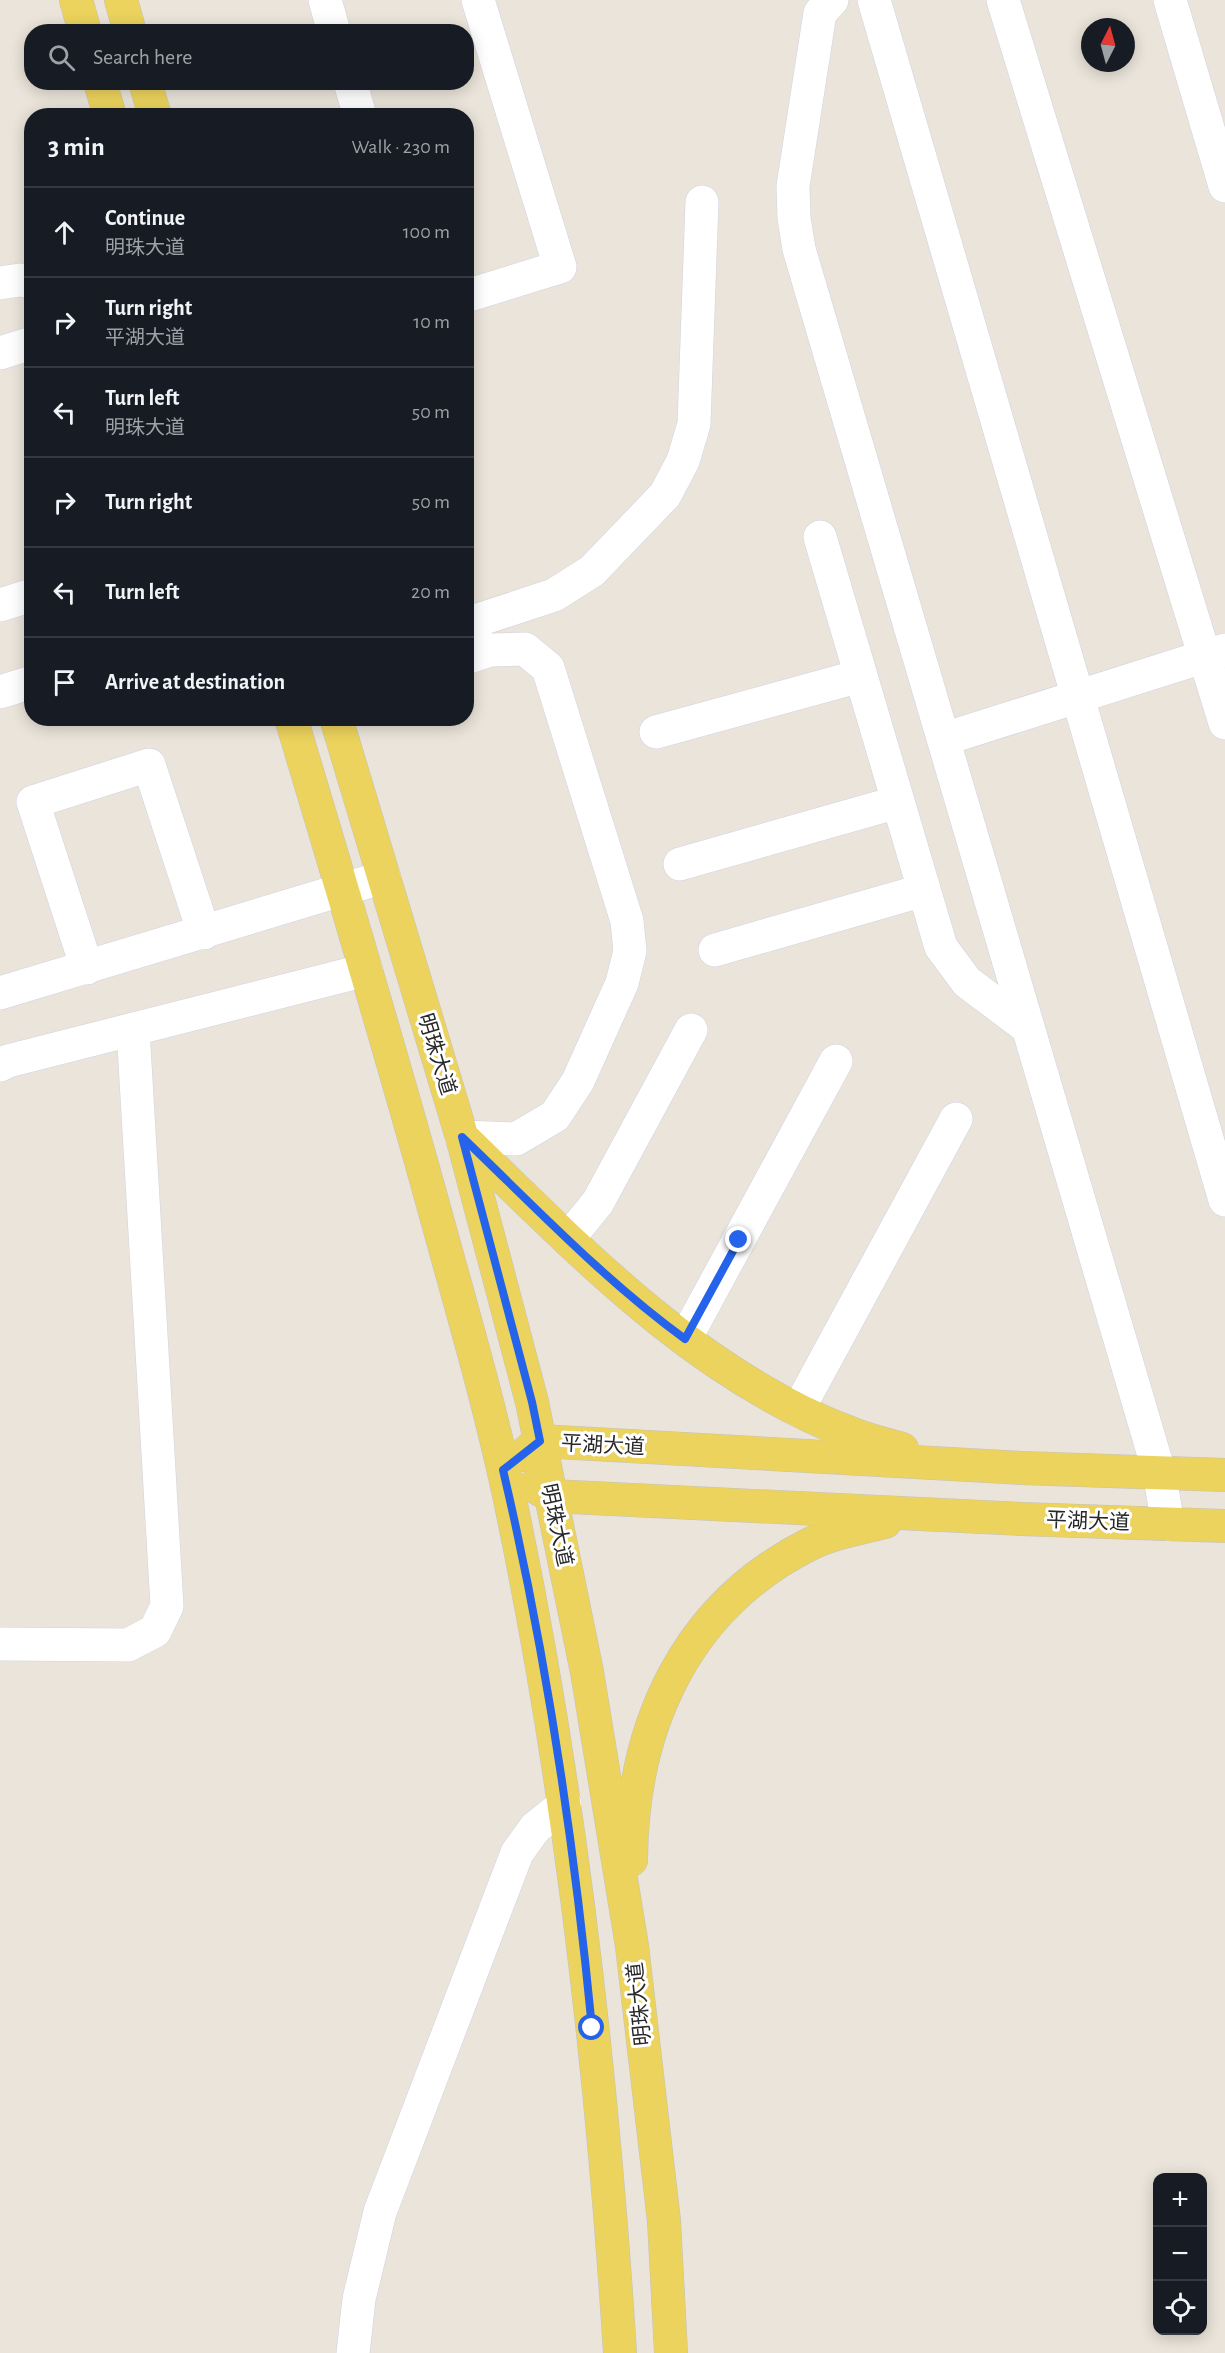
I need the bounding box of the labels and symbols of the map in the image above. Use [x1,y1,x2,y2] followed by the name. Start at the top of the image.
[1081,18,1135,72] north arrow
[414,1011,460,1097] street label: 明珠大道
[725,1226,751,1252] route end
[560,1432,646,1458] street label: 平湖大道
[538,1482,576,1568] street label: 明珠大道
[1046,1509,1130,1533] street label: 平湖大道
[624,1961,654,2047] street label: 明珠大道
[578,2014,604,2040] route start

